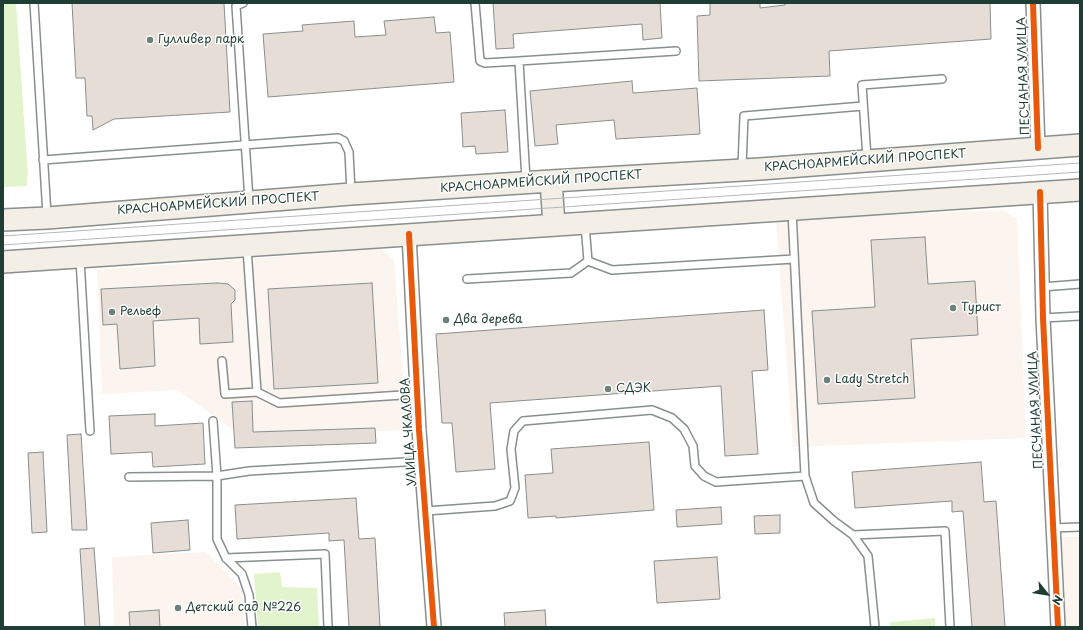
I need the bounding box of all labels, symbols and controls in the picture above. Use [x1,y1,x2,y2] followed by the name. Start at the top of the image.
[1015,17,1033,135] street label: ПЕСЧАНАЯ УЛИЦА
[158,33,244,47] place label: Гулливер парк
[145,35,155,45] marker: Гулливер парк
[763,147,967,175] street label: КРАСНОАРМЕЙСКИЙ ПРОСПЕКТ
[439,168,643,196] street label: КРАСНОАРМЕЙСКИЙ ПРОСПЕКТ
[116,190,320,218] street label: КРАСНОАРМЕЙСКИЙ ПРОСПЕКТ
[961,301,1001,315] place label: Турист
[948,303,958,313] marker: Турист
[120,305,161,319] place label: Рельеф
[107,307,117,317] marker: Рельеф
[454,313,523,327] place label: Два дерева
[441,315,451,325] marker: Два дерева
[1026,351,1046,469] street label: ПЕСЧАНАЯ УЛИЦА
[835,373,909,387] place label: Lady Stretch
[822,375,832,385] marker: Lady Stretch
[398,377,420,487] street label: УЛИЦА ЧКАЛОВА
[616,382,651,396] place label: СДЭК
[603,384,613,394] marker: СДЭК
[1027,574,1067,614] north arrow
[1048,592,1067,608] text: N
[186,601,301,615] place label: Детский сад №226
[173,603,183,613] marker: Детский сад №226

